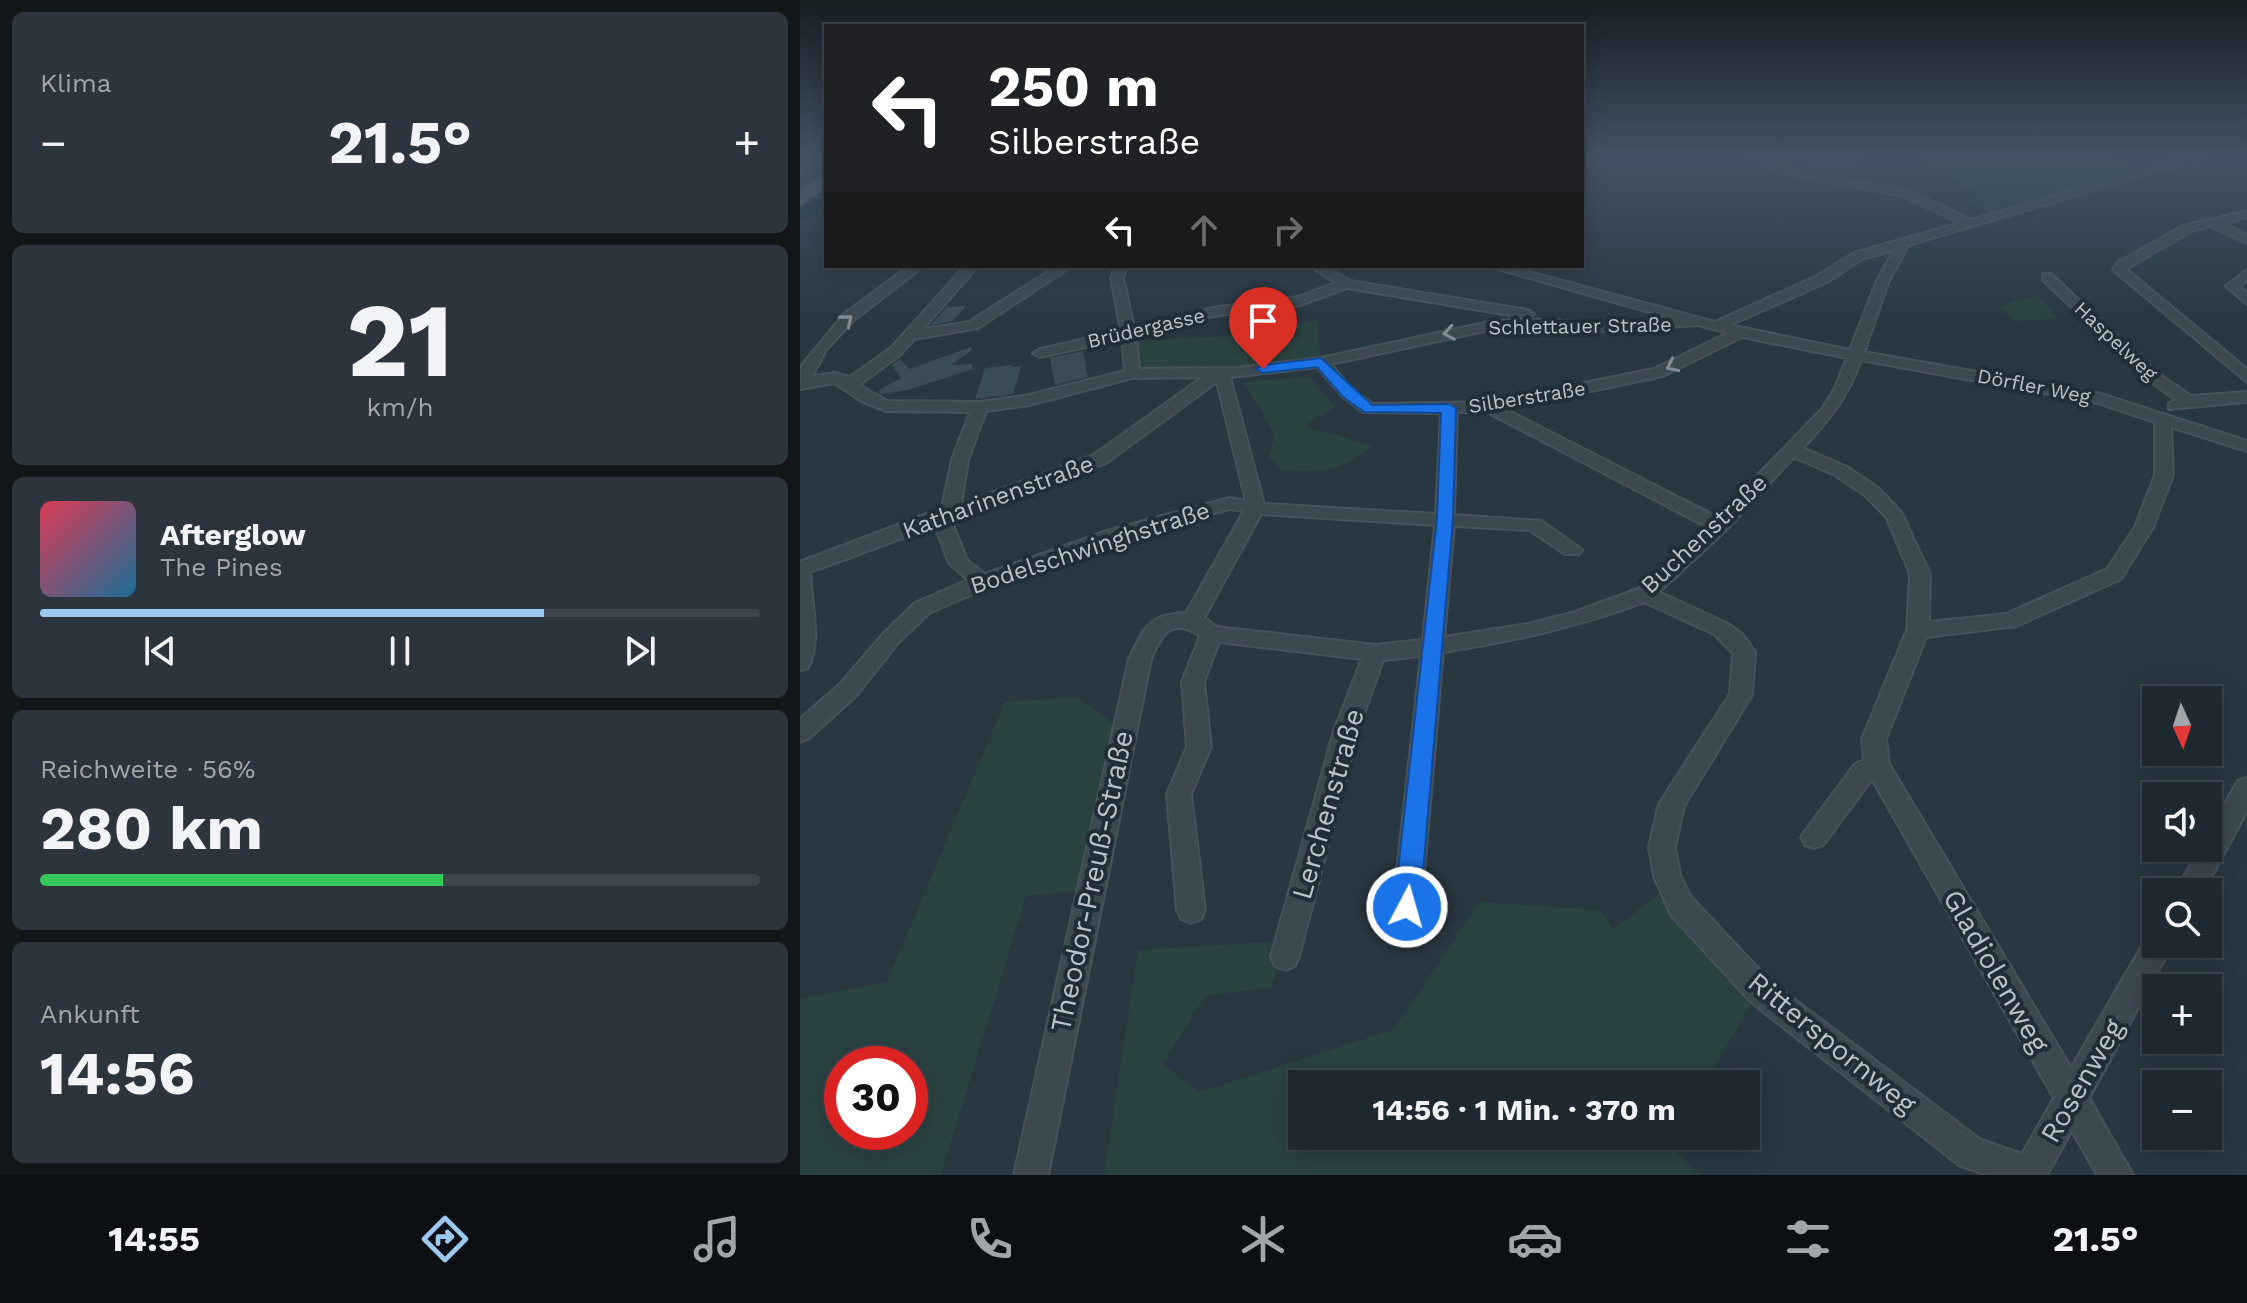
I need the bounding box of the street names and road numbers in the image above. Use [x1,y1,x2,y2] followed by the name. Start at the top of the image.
[2069,296,2163,386] street label: Haspelweg
[1085,303,1207,353] street label: Brüdergasse
[1488,312,1672,340] street label: Schlettauer Straße
[1975,363,2093,409] street label: Dörfler Weg
[1467,376,1587,418] street label: Silberstraße
[899,449,1097,545] street label: Katharinenstraße
[1635,469,1773,599] street label: Buchenstraße
[967,496,1213,600] street label: Bodelschwinghstraße
[1285,705,1371,903] street label: Lerchenstraße
[1044,727,1140,1035] street label: Theodor-Preuß-Straße
[1936,884,2056,1058] street label: Gladiolenweg
[1741,965,1923,1121] street label: Ritterspornweg
[2033,1013,2131,1149] street label: Rosenweg

